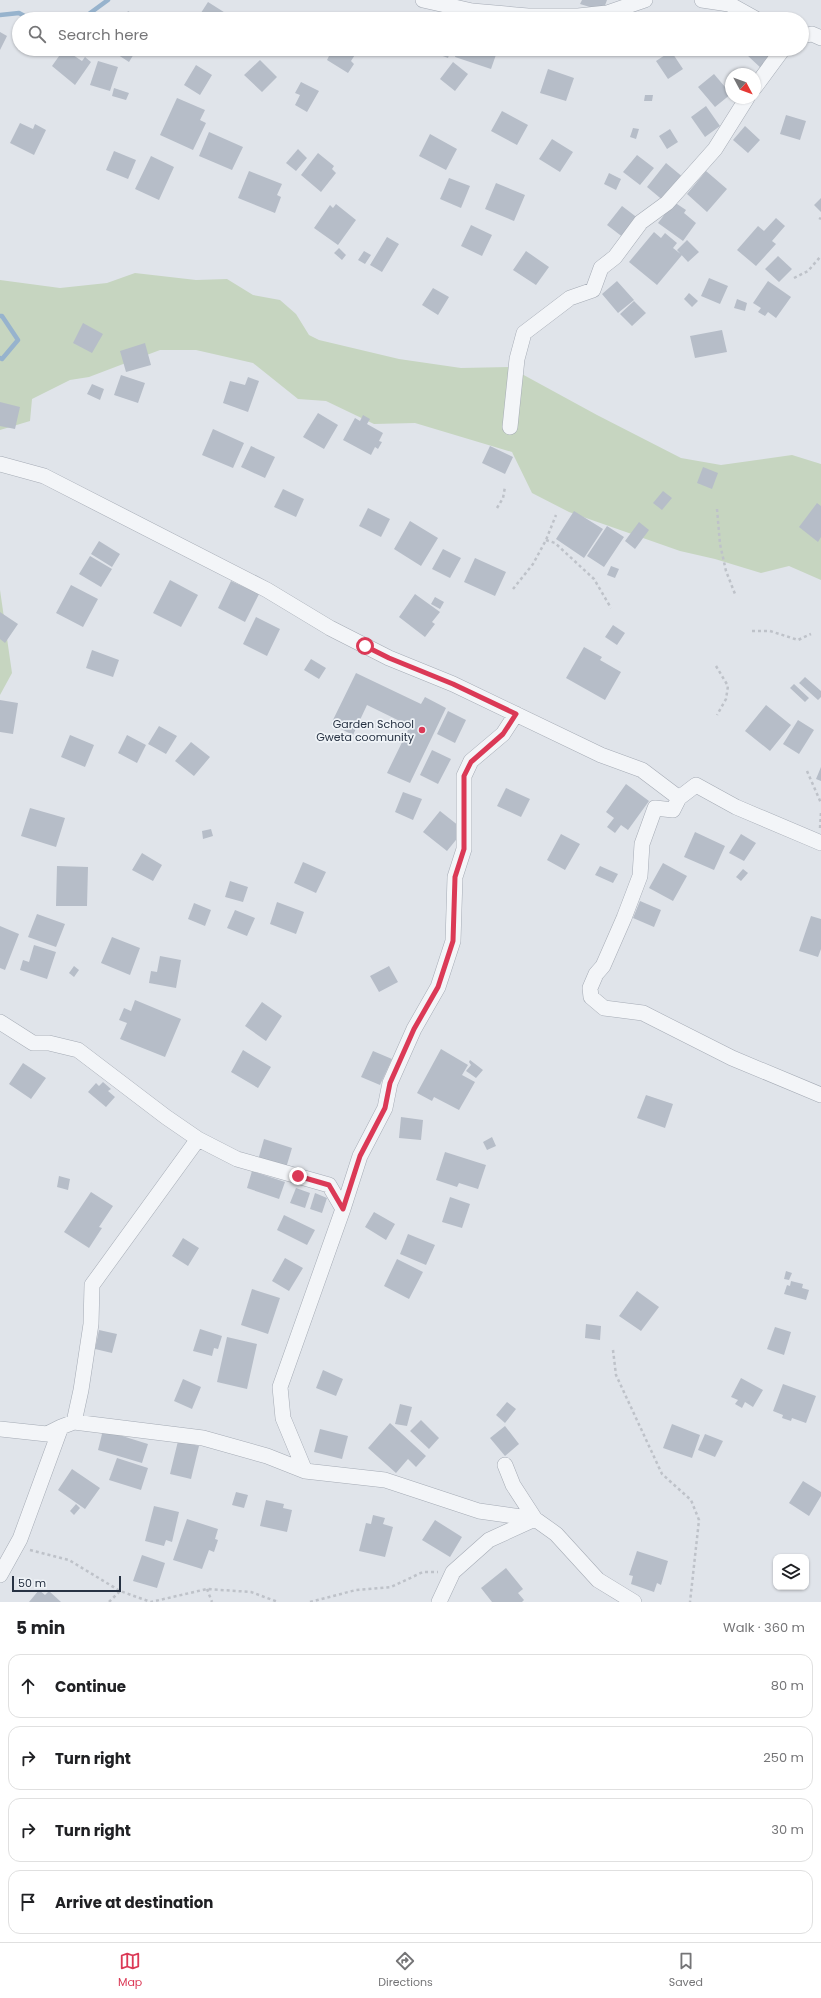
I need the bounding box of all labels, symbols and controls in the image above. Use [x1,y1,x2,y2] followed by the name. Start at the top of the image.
[12,12,809,56] search box
[26,23,48,45] icon: search
[58,24,148,45] text: Search here
[725,68,761,104] north arrow
[356,637,374,655] route start
[316,716,415,745] place label: Garden School Gweta coomunity
[417,725,427,735] marker: Garden School Gweta coomunity
[289,1167,307,1185] route end
[773,1554,809,1590] map controls
[773,1554,809,1590] button: layers
[12,1574,121,1593] scale bar
[18,1575,46,1591] text: 50 m
[16,1616,65,1640] text: 5 min
[723,1618,805,1637] text: Walk · 360 m
[17,1675,39,1697] icon: ahead
[55,1676,126,1697] text: Continue
[771,1676,804,1695] text: 80 m
[17,1747,39,1769] icon: right
[55,1748,131,1769] text: Turn right
[763,1748,804,1767] text: 250 m
[17,1819,39,1841] icon: right
[55,1820,131,1841] text: Turn right
[771,1820,804,1839] text: 30 m
[17,1891,39,1913] icon: arrive
[55,1892,213,1913] text: Arrive at destination
[118,1950,142,1991] tab: Map
[378,1950,433,1991] tab: Directions
[669,1950,703,1991] tab: Saved

